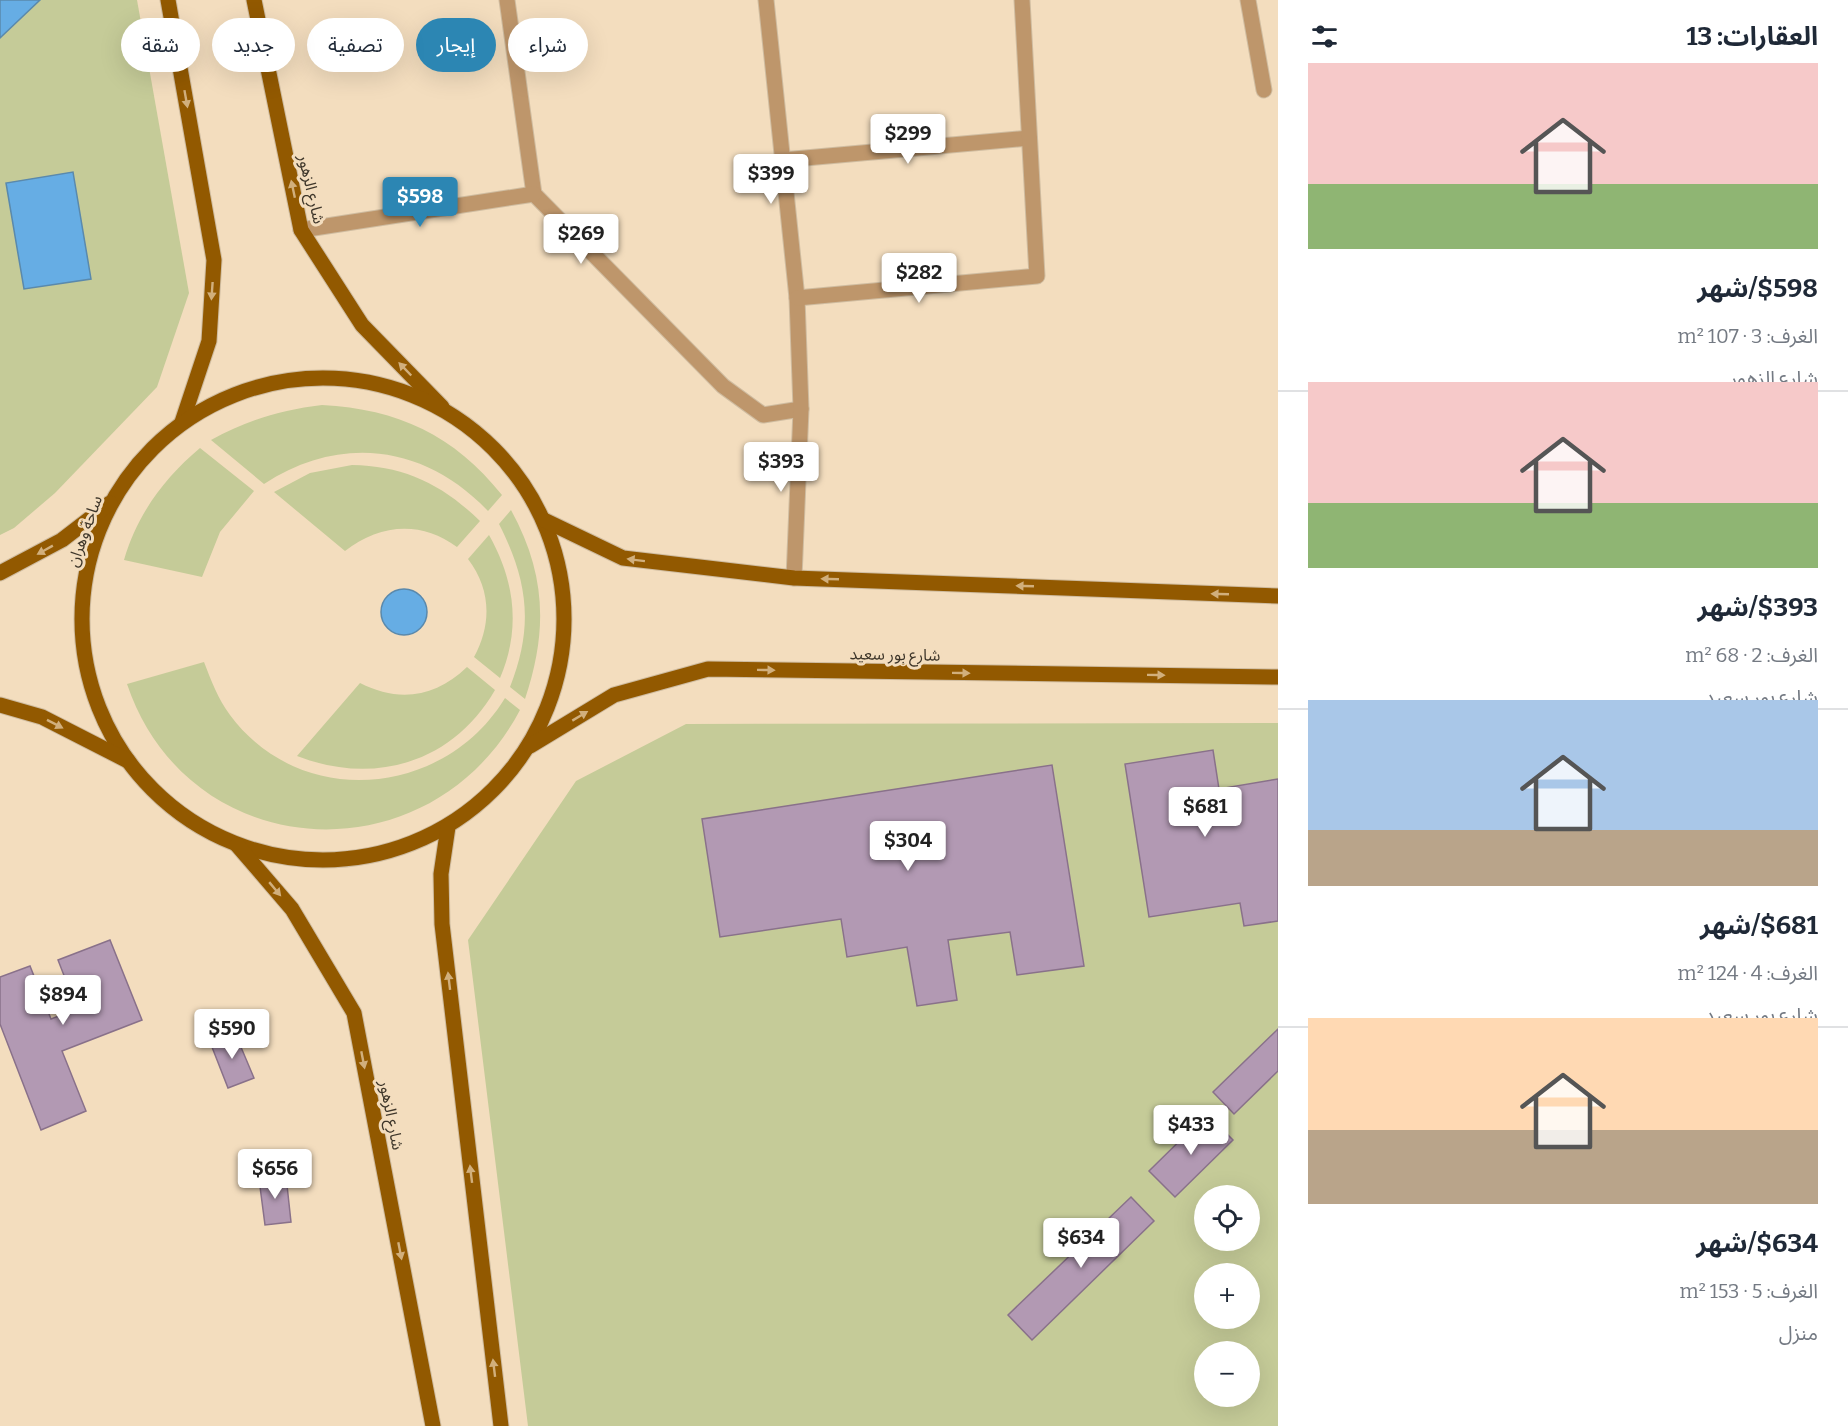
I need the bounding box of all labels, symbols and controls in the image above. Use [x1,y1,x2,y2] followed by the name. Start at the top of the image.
[121,18,200,72] chip: شقة
[212,18,295,72] chip: جديد
[307,18,404,72] chip: تصفية
[416,18,496,72] chip: إيجار
[508,18,588,72] chip: شراء
[1308,20,1341,53] icon: filters
[1686,21,1818,52] text: العقارات: 13
[181,90,190,109] one-way arrow
[1509,102,1617,210] icon: home
[872,114,944,165] pin: $299
[884,121,932,145] text: $299
[291,152,329,226] street label: شارع الزهور
[735,154,807,205] pin: $399
[747,161,795,185] text: $399
[384,177,456,228] pin: $598
[287,180,297,199] one-way arrow
[397,184,443,208] text: $598
[545,214,617,265] pin: $269
[557,221,605,245] text: $269
[883,253,955,304] pin: $282
[896,260,942,284] text: $282
[1697,273,1818,304] text: $598/شهر
[208,282,217,301] one-way arrow
[1678,324,1818,348] text: الغرف: 3 · 107 m²
[399,362,413,376] one-way arrow
[1730,366,1818,390] text: شارع الزهور
[1509,421,1617,529] icon: home
[745,442,817,493] pin: $393
[758,449,804,473] text: $393
[63,493,106,569] street label: ساحة وهران
[37,545,54,555] one-way arrow
[626,555,645,564] one-way arrow
[820,574,839,584] one-way arrow
[1015,582,1034,591] one-way arrow
[1210,589,1229,598] one-way arrow
[1697,592,1818,623] text: $393/شهر
[1685,643,1818,667] text: الغرف: 2 · 68 m²
[849,644,940,668] street label: شارع بور سعيد
[756,665,775,675] one-way arrow
[951,668,970,678] one-way arrow
[1146,671,1165,680] one-way arrow
[1705,685,1818,709] text: شارع بور سعيد
[572,710,588,721] one-way arrow
[46,718,64,728] one-way arrow
[1509,739,1617,847] icon: home
[1169,787,1241,838] pin: $681
[1183,794,1227,818] text: $681
[872,821,944,872] pin: $304
[884,828,932,852] text: $304
[268,881,281,896] one-way arrow
[1700,910,1818,941] text: $681/شهر
[1678,961,1818,985] text: الغرف: 4 · 124 m²
[444,971,454,990] one-way arrow
[27,975,99,1026] pin: $894
[39,982,87,1006] text: $894
[1705,1003,1818,1027] text: شارع بور سعيد
[196,1009,268,1060] pin: $590
[208,1016,256,1040] text: $590
[359,1051,368,1070] one-way arrow
[1509,1057,1617,1165] icon: home
[372,1078,408,1152] street label: شارع الزهور
[1155,1105,1227,1156] pin: $433
[1167,1112,1215,1136] text: $433
[239,1149,311,1200] pin: $656
[252,1156,298,1180] text: $656
[467,1165,476,1184] one-way arrow
[1194,1185,1260,1407] map controls
[1194,1185,1260,1251] button: locate
[1045,1218,1117,1269] pin: $634
[1057,1225,1105,1249] text: $634
[1696,1228,1818,1259] text: $634/شهر
[395,1242,404,1261] one-way arrow
[1194,1263,1260,1329] button: +
[1680,1279,1818,1303] text: الغرف: 5 · 153 m²
[1779,1321,1818,1345] text: منزل
[1194,1341,1260,1407] button: −
[489,1358,499,1377] one-way arrow

